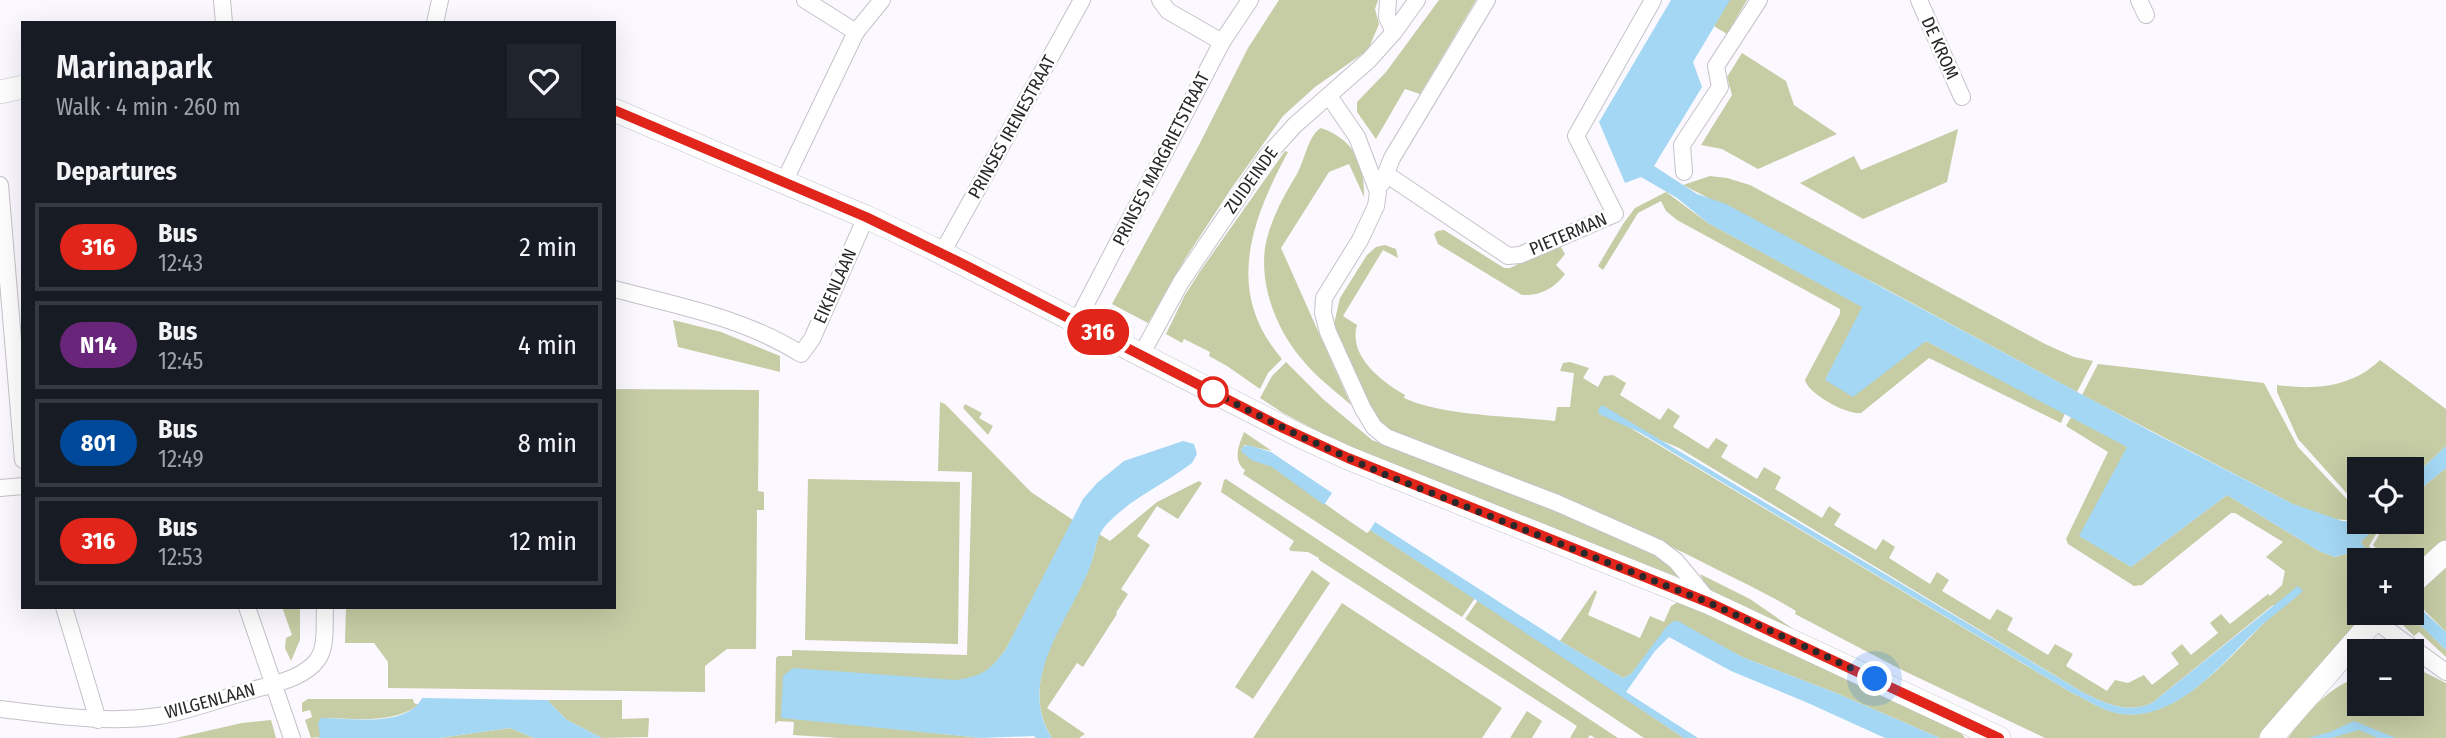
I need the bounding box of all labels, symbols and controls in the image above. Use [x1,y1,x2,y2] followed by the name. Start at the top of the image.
[1916,13,1964,83] street label: DE KROM
[507,44,581,118] button: heart
[56,47,213,87] text: Marinapark
[963,51,1061,202] street label: PRINSES IRENESTRAAT
[1108,68,1215,249] street label: PRINSES MARGRIETSTRAAT
[56,93,241,121] text: Walk · 4 min · 260 m
[1219,142,1283,218] street label: ZUIDEINDE
[56,156,177,187] text: Departures
[1526,208,1610,260] street label: PIETERMAN
[158,218,197,249] text: Bus
[519,232,577,263] text: 2 min
[82,233,115,261] text: 316
[809,245,861,327] street label: EIKENLAAN
[158,249,203,277] text: 12:43
[1058,309,1138,355] line badge: 316
[158,316,197,347] text: Bus
[1081,318,1115,346] text: 316
[518,330,577,361] text: 4 min
[80,331,117,359] text: N14
[158,347,203,375] text: 12:45
[1198,377,1228,407] unlabelled marker
[158,414,197,445] text: Bus
[518,428,577,459] text: 8 min
[81,429,116,457] text: 801
[158,445,204,473] text: 12:49
[2347,457,2424,716] map controls
[2347,457,2424,534] button: locate
[158,512,197,543] text: Bus
[509,526,577,557] text: 12 min
[82,527,115,555] text: 316
[158,543,203,571] text: 12:53
[2347,548,2424,625] button: +
[2347,639,2424,716] button: −
[1857,661,1892,696] your location
[162,678,258,724] street label: WILGENLAAN

